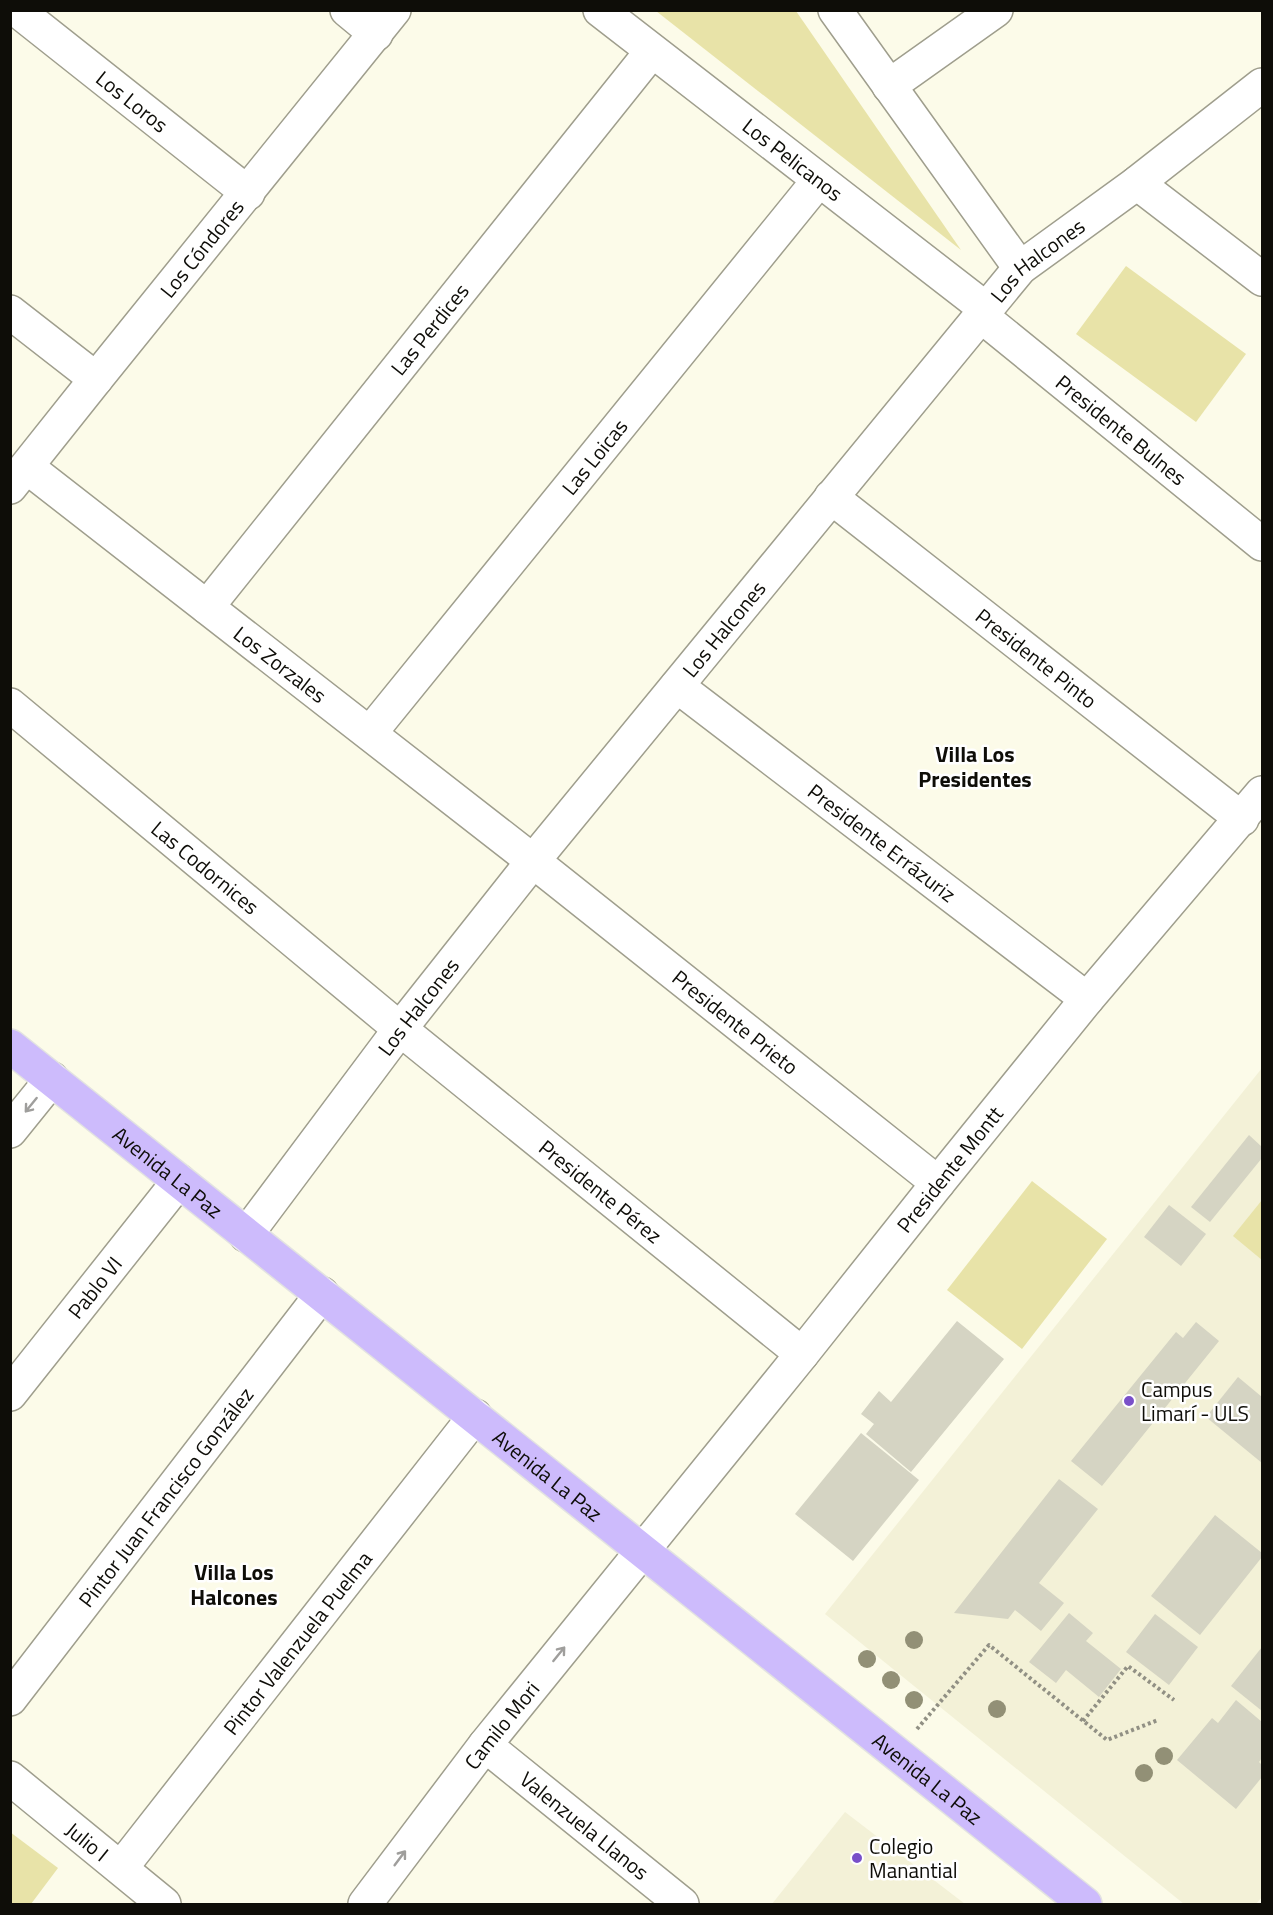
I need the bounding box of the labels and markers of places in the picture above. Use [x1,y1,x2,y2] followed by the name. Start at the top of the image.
[1141,1373,1249,1429] place label: Campus Limarí - ULS
[1122,1394,1136,1408] marker: Campus Limarí - ULS
[869,1830,958,1886] place label: Colegio Manantial
[850,1851,864,1865] marker: Colegio Manantial

